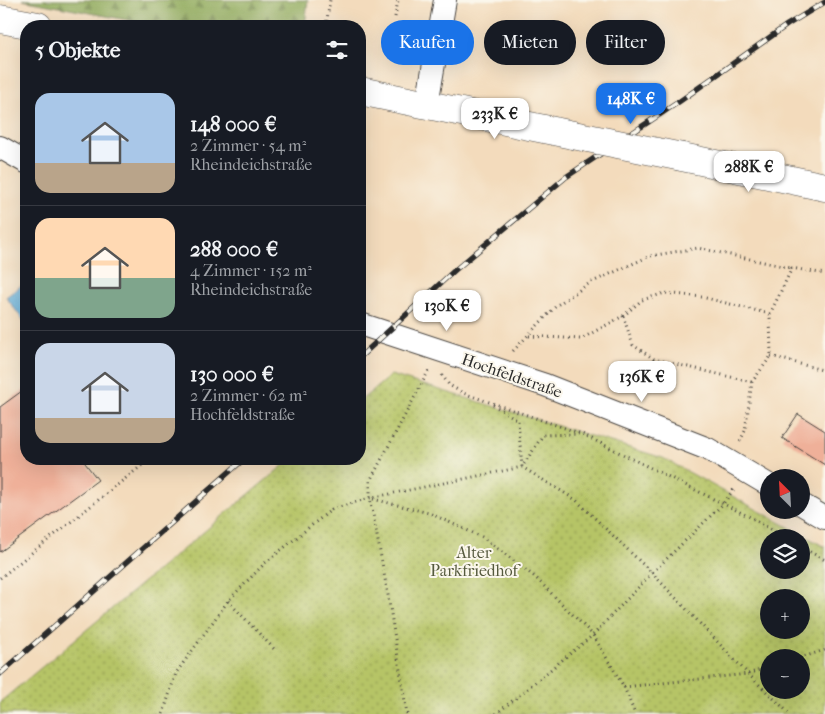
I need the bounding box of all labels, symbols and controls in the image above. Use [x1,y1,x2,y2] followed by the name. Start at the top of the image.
[381,20,474,65] chip: Kaufen
[484,20,576,65] chip: Mieten
[586,20,665,65] chip: Filter
[323,36,351,64] icon: filters
[35,38,120,62] text: 5 Objekte
[590,82,672,125] pin: 148K €
[607,89,655,108] text: 148K €
[454,98,536,140] pin: 233K €
[472,104,518,123] text: 233K €
[190,112,277,136] text: 148 000 €
[75,113,135,173] icon: home
[190,136,306,155] text: 2 Zimmer · 54 m²
[708,150,790,193] pin: 288K €
[190,155,312,174] text: Rheindeichstraße
[725,157,773,176] text: 288K €
[190,237,278,261] text: 288 000 €
[75,238,135,298] icon: home
[190,261,312,280] text: 4 Zimmer · 152 m²
[190,280,312,299] text: Rheindeichstraße
[406,290,488,332] pin: 130K €
[424,296,470,315] text: 130K €
[459,349,565,402] street label: Hochfeldstraße
[601,360,683,403] pin: 136K €
[190,362,274,386] text: 130 000 €
[75,363,135,423] icon: home
[619,367,665,386] text: 136K €
[190,386,307,405] text: 2 Zimmer · 62 m²
[190,405,295,424] text: Hochfeldstraße
[760,469,810,519] north arrow
[760,469,810,699] map controls
[760,529,810,579] button: layers
[430,543,521,580] park label: Alter Parkfriedhof
[760,589,810,639] button: +
[760,649,810,699] button: −

